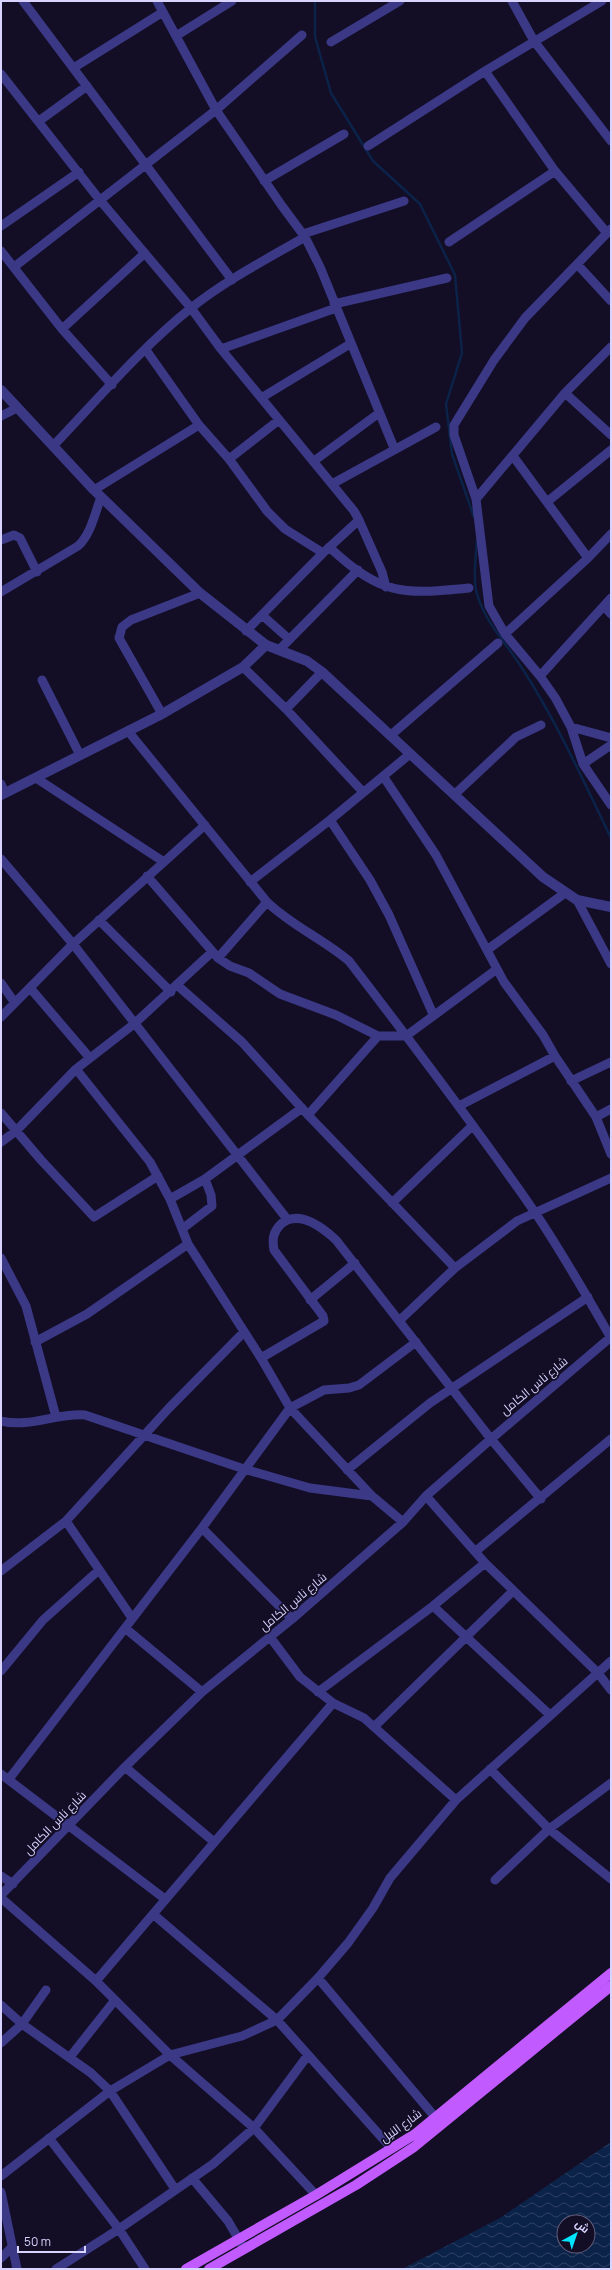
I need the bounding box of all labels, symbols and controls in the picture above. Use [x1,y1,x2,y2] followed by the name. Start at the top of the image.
[496,1352,571,1419] street label: شارع ناس الكامل
[255,1568,330,1635] street label: شارع ناس الكامل
[20,1787,90,1859] street label: شارع ناس الكامل
[376,2105,425,2146] street label: شارع النيل
[556,2214,596,2254] north arrow
[573,2216,593,2236] text: ش
[18,2228,85,2254] scale bar
[24,2233,51,2250] text: 50 m

